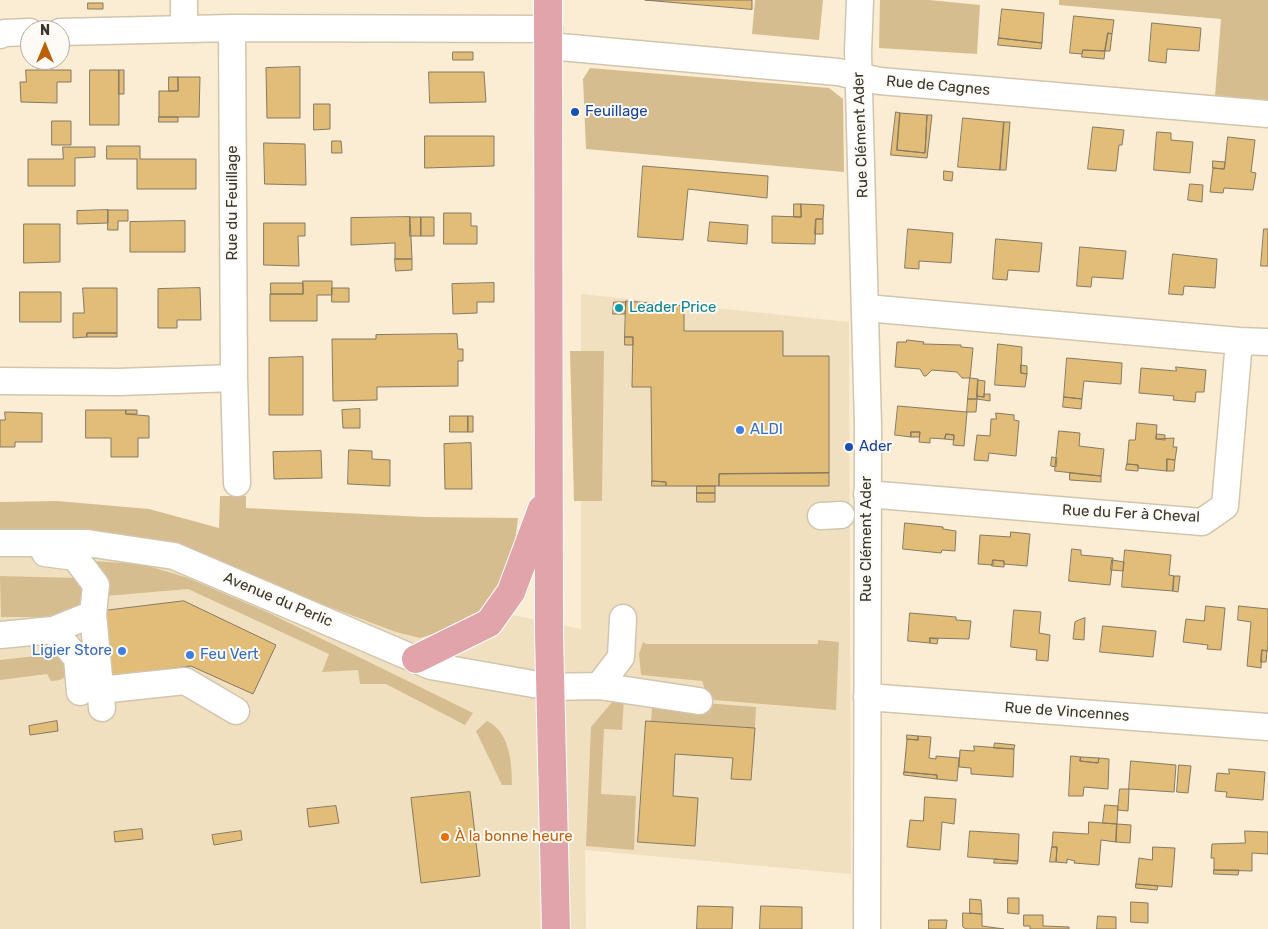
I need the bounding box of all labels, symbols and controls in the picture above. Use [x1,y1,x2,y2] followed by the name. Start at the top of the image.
[20,20,70,70] north arrow
[40,22,50,39] text: N
[850,72,872,198] street label: Rue Clément Ader
[885,72,991,100] street label: Rue de Cagnes
[585,103,648,121] place label: Feuillage
[569,106,581,118] marker: Feuillage
[224,145,242,261] street label: Rue du Feuillage
[629,299,716,317] place label: Leader Price
[613,302,625,314] marker: Leader Price
[750,421,783,439] place label: ALDI
[734,424,746,436] marker: ALDI
[859,438,892,456] place label: Ader
[843,441,855,453] marker: Ader
[858,476,876,602] street label: Rue Clément Ader
[1062,501,1200,527] street label: Rue du Fer à Cheval
[221,569,335,631] street label: Avenue du Perlic
[32,642,112,660] place label: Ligier Store
[116,645,128,657] marker: Ligier Store
[200,646,259,664] place label: Feu Vert
[184,649,196,661] marker: Feu Vert
[1004,699,1130,725] street label: Rue de Vincennes
[455,828,573,846] place label: À la bonne heure
[439,831,451,843] marker: À la bonne heure

